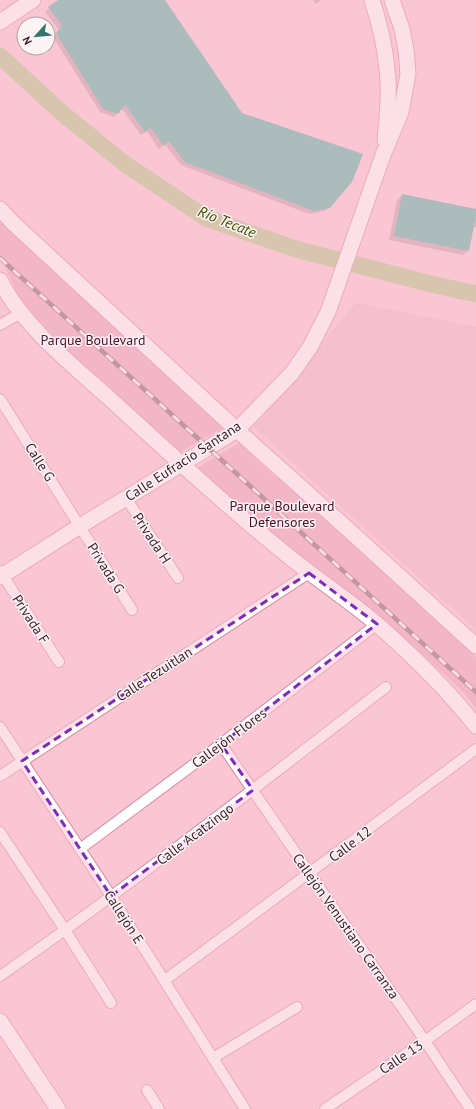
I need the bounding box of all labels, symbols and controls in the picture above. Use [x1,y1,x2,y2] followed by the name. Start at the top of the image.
[16,16,56,56] north arrow
[19,34,35,47] text: N
[195,201,259,242] water label: Río Tecate
[40,331,146,349] park label: Parque Boulevard
[122,417,244,505] street label: Calle Eufracio Santana
[21,439,59,485] street label: Calle G
[229,497,335,531] park label: Parque Boulevard Defensores
[129,509,175,567] street label: Privada H
[83,539,129,597] street label: Privada G
[8,591,54,647] street label: Privada F
[113,643,195,705] street label: Calle Tezuitlan
[188,704,270,772] street label: Callejón Flores
[153,799,237,869] street label: Calle Acatzingo
[325,822,375,866] street label: Calle 12
[289,850,403,1002] street label: Callejón Venustiano Carranza
[100,887,148,947] street label: Callejón E
[376,1036,426,1078] street label: Calle 13

